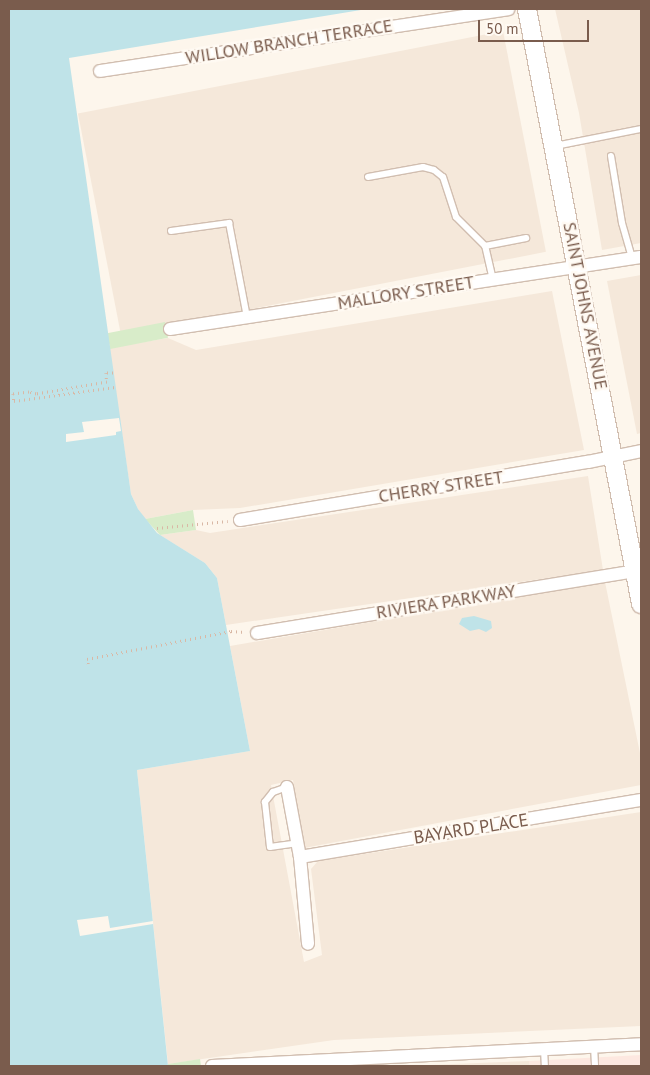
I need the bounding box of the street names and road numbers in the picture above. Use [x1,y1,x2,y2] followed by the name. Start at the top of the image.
[183,15,395,69] street label: WILLOW BRANCH TERRACE
[558,220,612,392] street label: SAINT JOHNS AVENUE
[336,271,476,315] street label: MALLORY STREET
[377,466,505,508] street label: CHERRY STREET
[374,580,518,624] street label: RIVIERA PARKWAY
[412,809,530,849] street label: BAYARD PLACE

